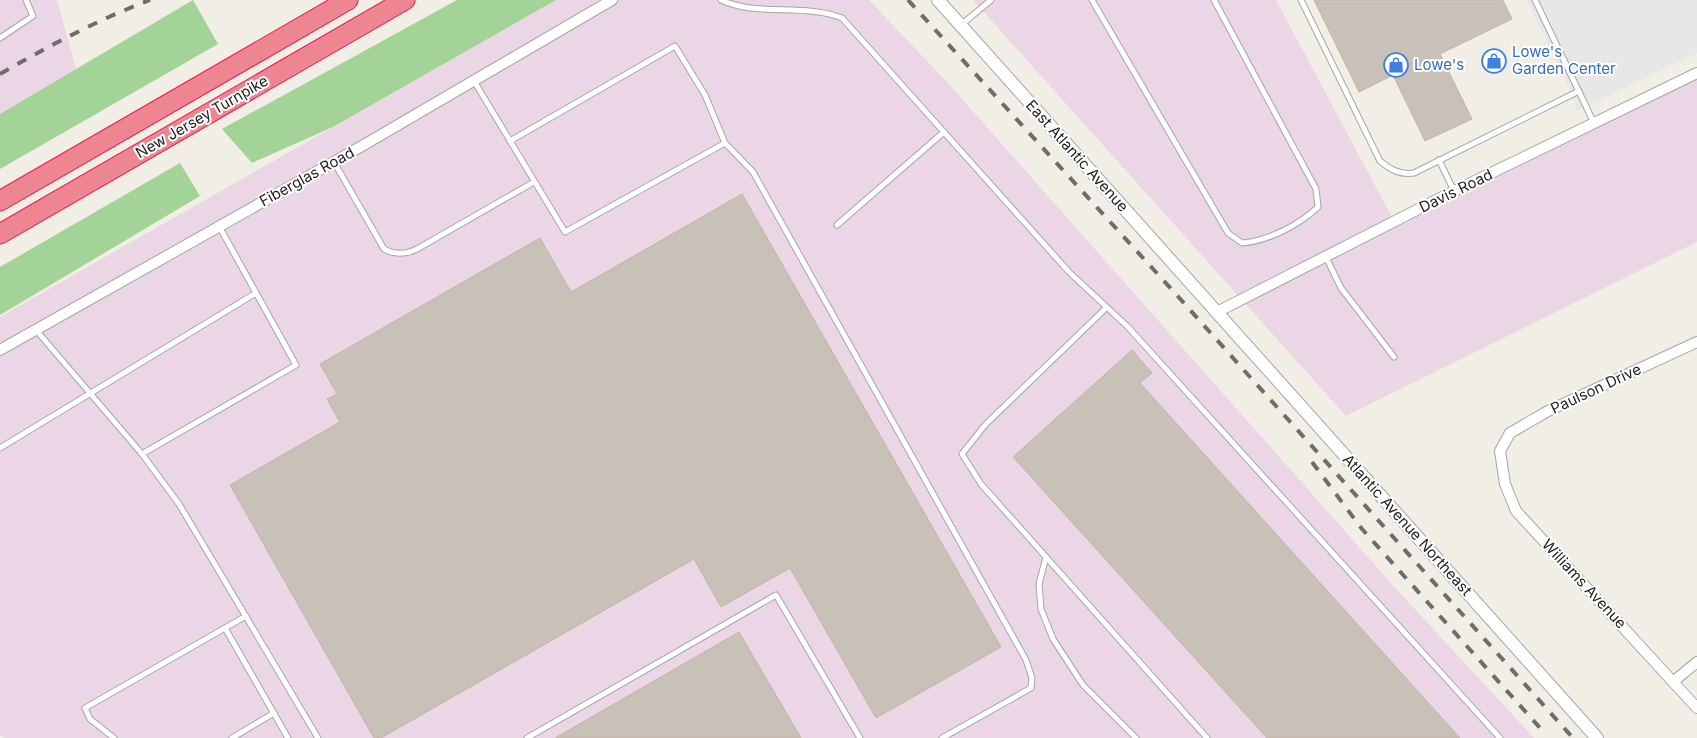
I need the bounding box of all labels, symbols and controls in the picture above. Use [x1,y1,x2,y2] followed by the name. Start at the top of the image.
[1512,42,1616,78] place label: Lowe's Garden Center
[1481,48,1507,74] shop icon: Lowe's Garden Center
[1383,52,1409,78] shop icon: Lowe's
[1414,55,1464,74] place label: Lowe's
[132,71,271,162] street label: New Jersey Turnpike
[1022,96,1133,216] street label: East Atlantic Avenue
[256,143,357,210] street label: Fiberglas Road
[1416,165,1496,216] street label: Davis Road
[1547,359,1644,418] street label: Paulson Drive
[1339,450,1476,600] street label: Atlantic Avenue Northeast
[1538,535,1631,632] street label: Williams Avenue

